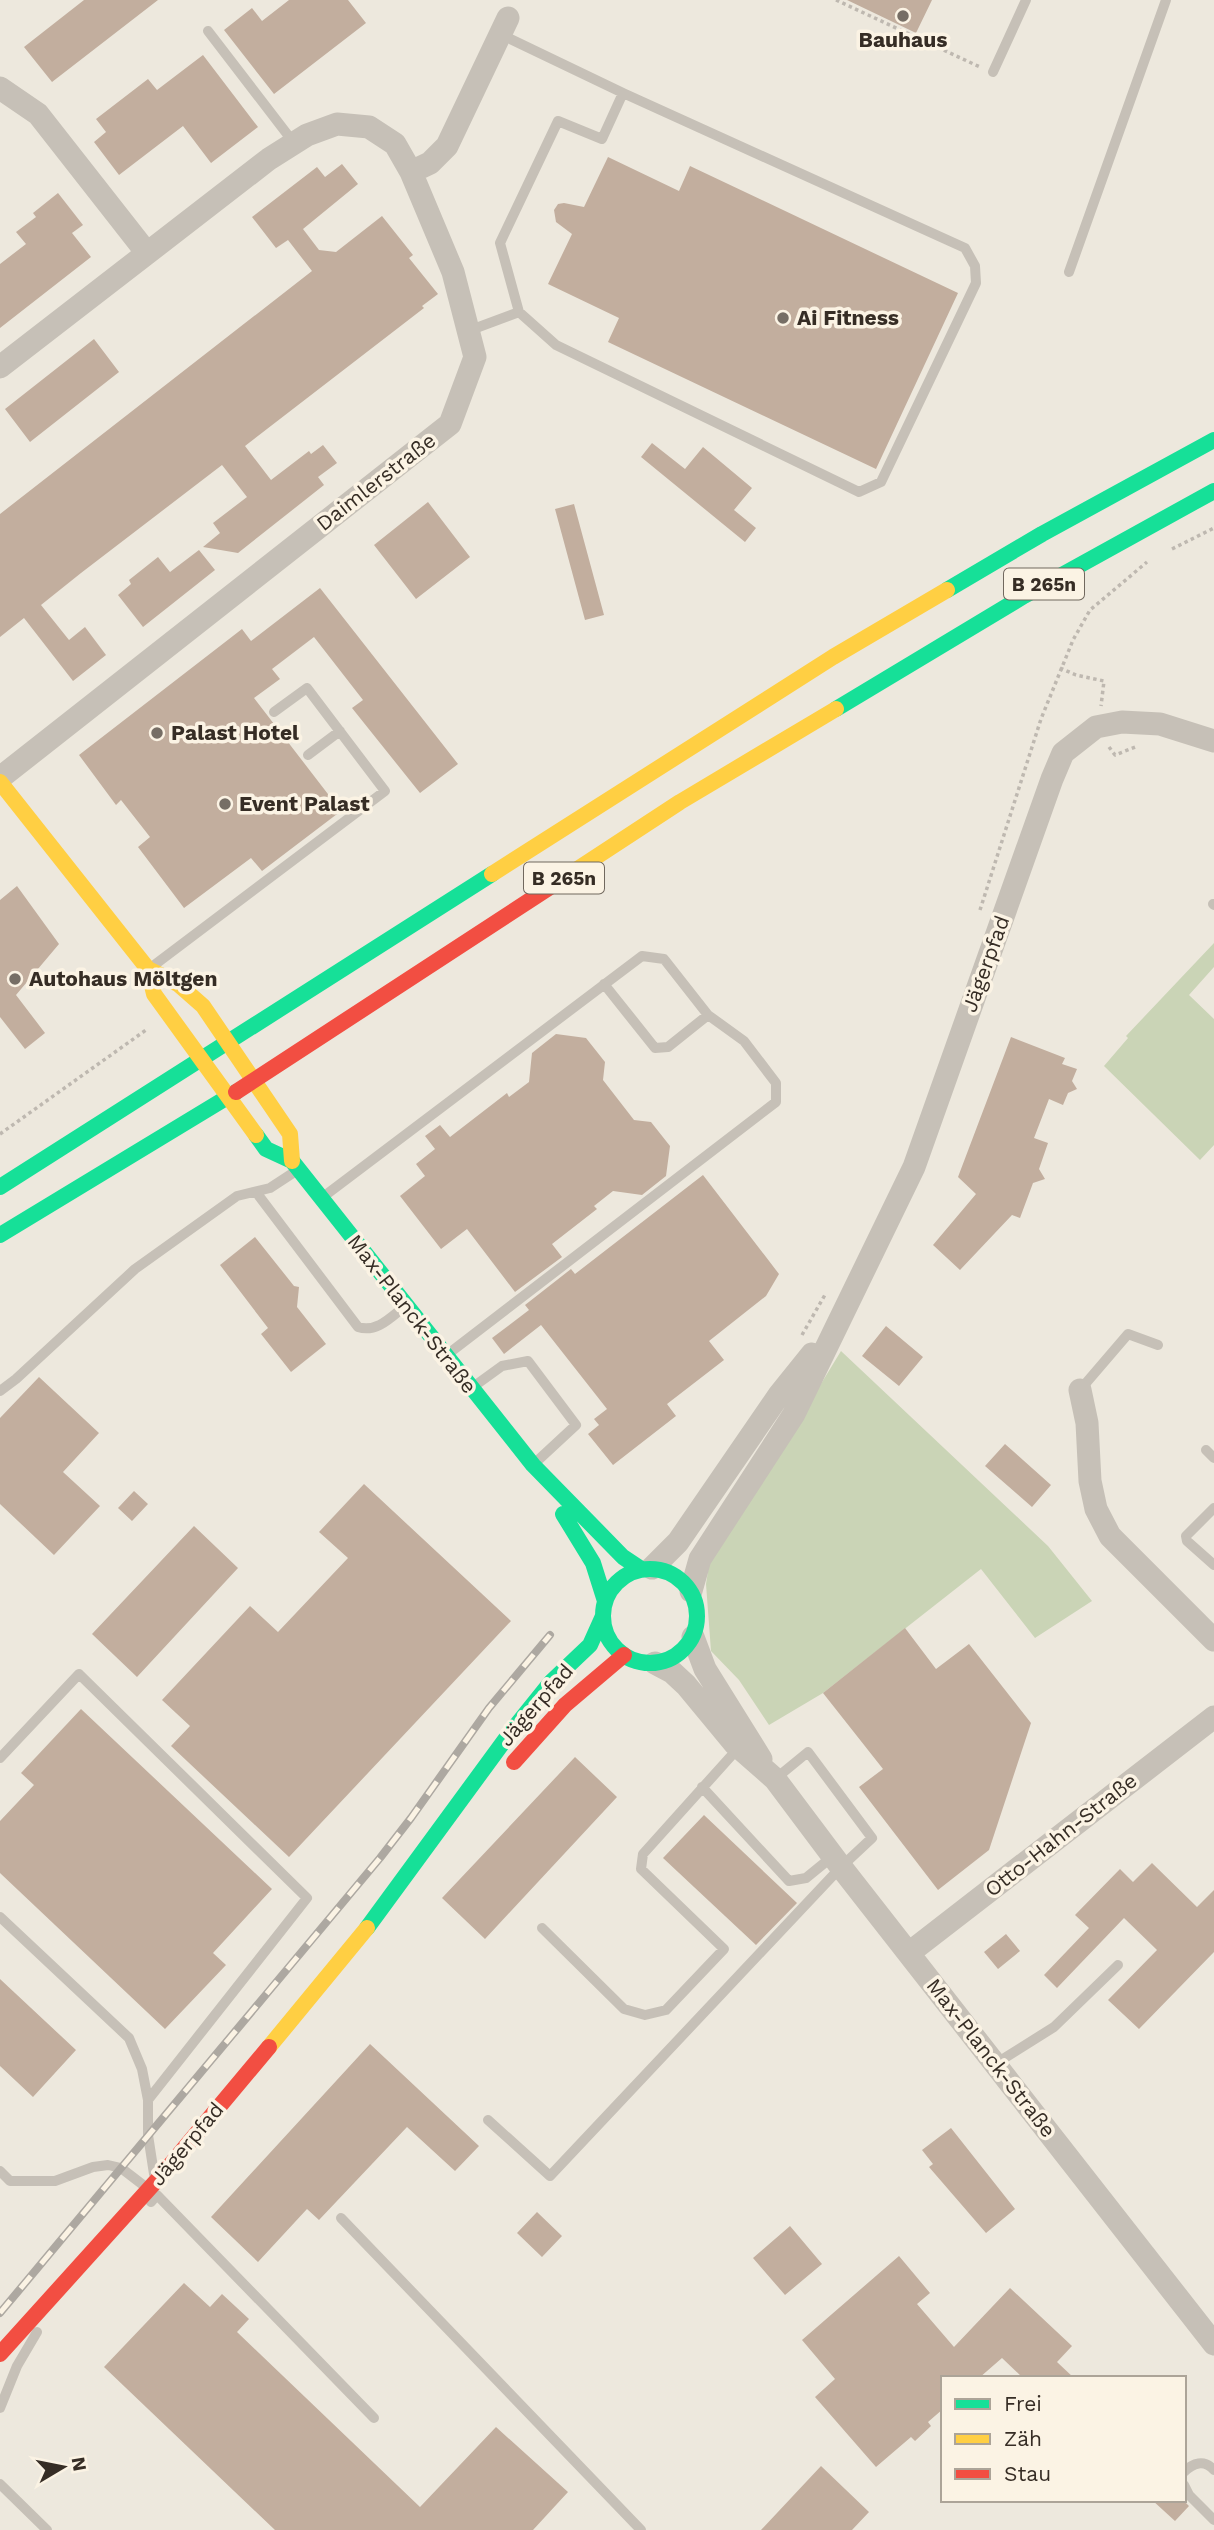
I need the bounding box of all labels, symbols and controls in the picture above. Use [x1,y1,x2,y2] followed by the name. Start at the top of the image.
[895,8,911,24] marker: Bauhaus
[859,27,947,52] place label: Bauhaus
[797,305,899,330] place label: Ai Fitness
[775,310,791,326] marker: Ai Fitness
[311,427,440,536] street label: Daimlerstraße
[1004,568,1084,600] road number: B 265n
[171,720,299,745] place label: Palast Hotel
[149,725,165,741] marker: Palast Hotel
[239,791,370,816] place label: Event Palast
[217,796,233,812] marker: Event Palast
[524,862,604,894] road number: B 265n
[957,912,1015,1016] street label: Jägerpfad
[29,966,218,991] place label: Autohaus Möltgen
[7,971,23,987] marker: Autohaus Möltgen
[343,1229,482,1398] street label: Max-Planck-Straße
[493,1658,578,1751] street label: Jägerpfad
[980,1767,1142,1902] street label: Otto-Hahn-Straße
[922,1973,1061,2142] street label: Max-Planck-Straße
[145,2097,229,2190] street label: Jägerpfad
[941,2376,1186,2502] legend
[1004,2391,1042,2416] text: Frei
[1004,2426,1042,2451] text: Zäh
[28,2432,98,2502] north arrow
[67,2455,92,2473] text: N
[1004,2461,1051,2486] text: Stau

